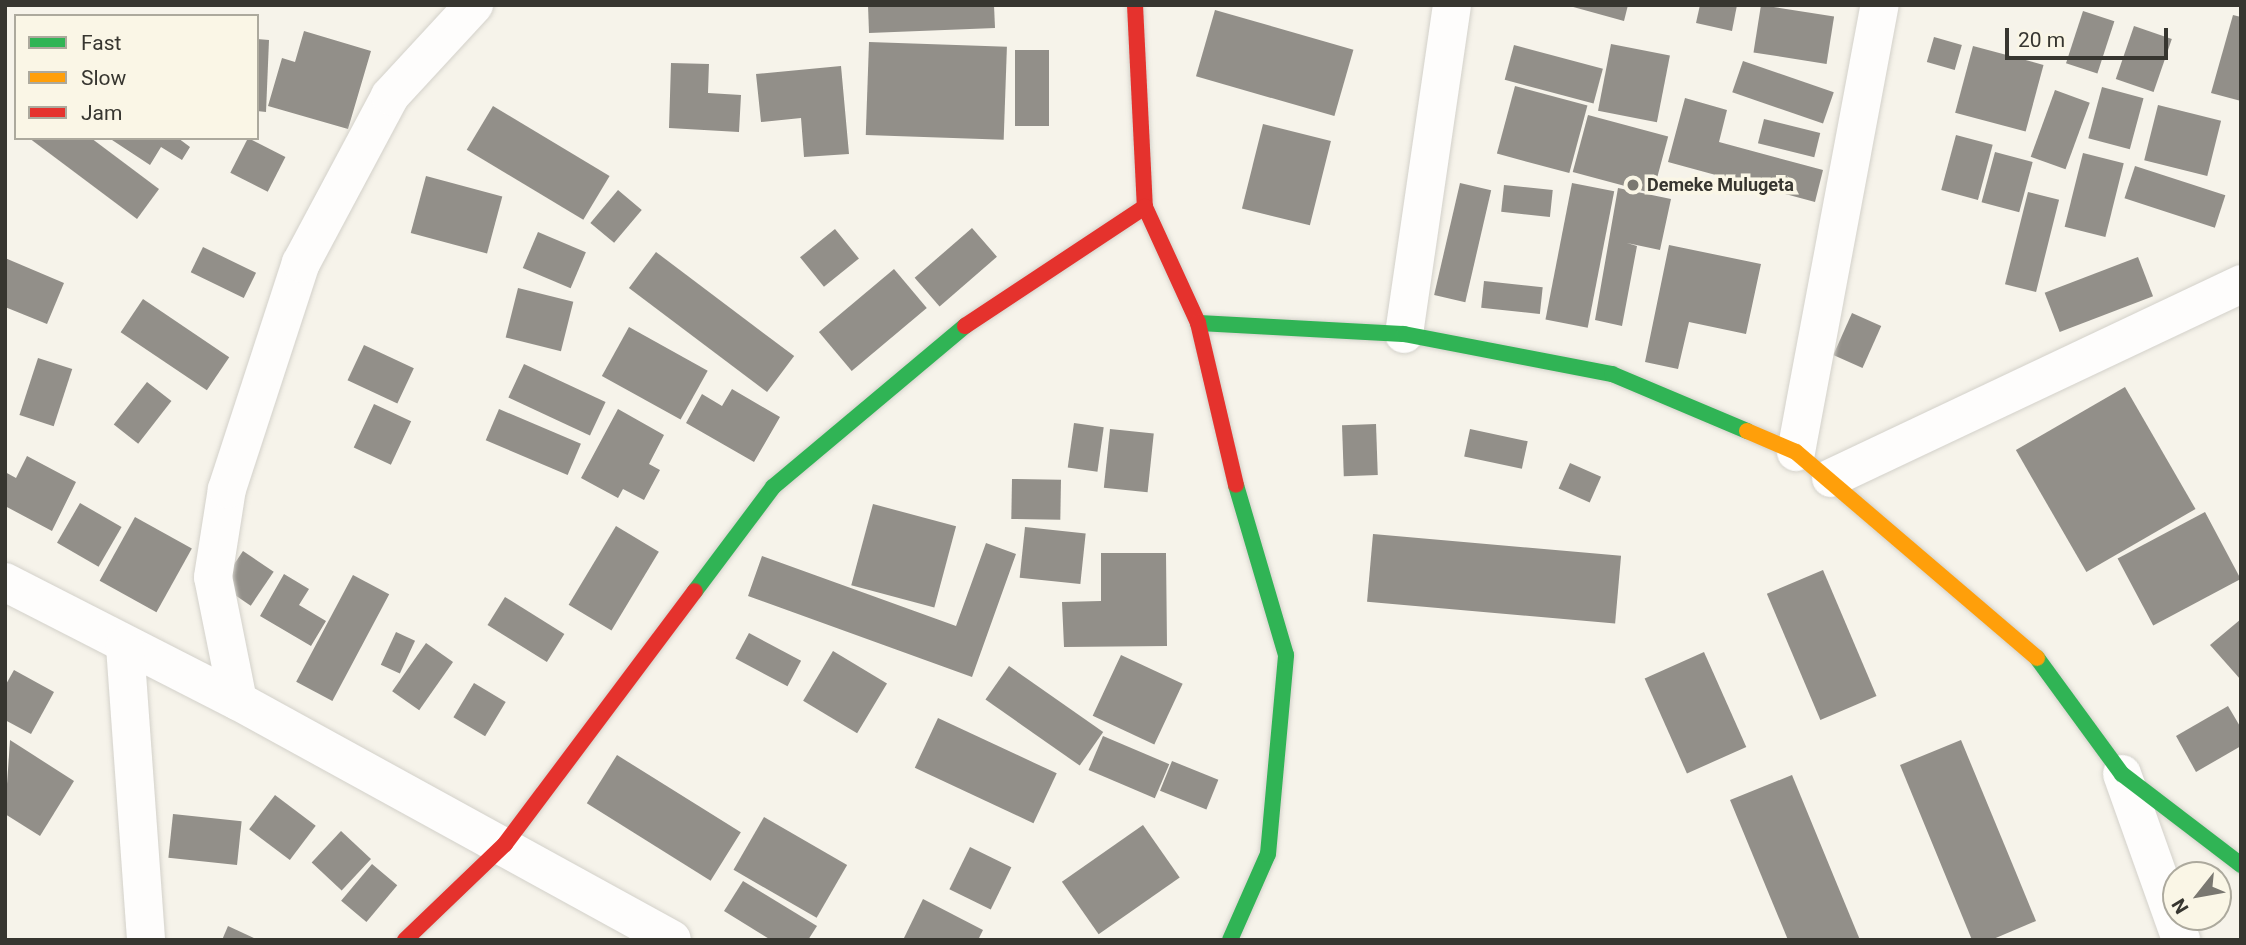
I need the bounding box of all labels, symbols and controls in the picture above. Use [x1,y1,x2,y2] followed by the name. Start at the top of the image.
[14,14,259,140] legend
[2008,14,2171,58] scale bar
[2018,28,2065,52] text: 20 m
[81,31,121,55] text: Fast
[81,66,126,90] text: Slow
[81,101,122,125] text: Jam
[1647,174,1794,196] place label: Demeke Mulugeta
[1625,177,1641,193] marker: Demeke Mulugeta
[2162,861,2232,931] north arrow
[2167,894,2194,918] text: N

